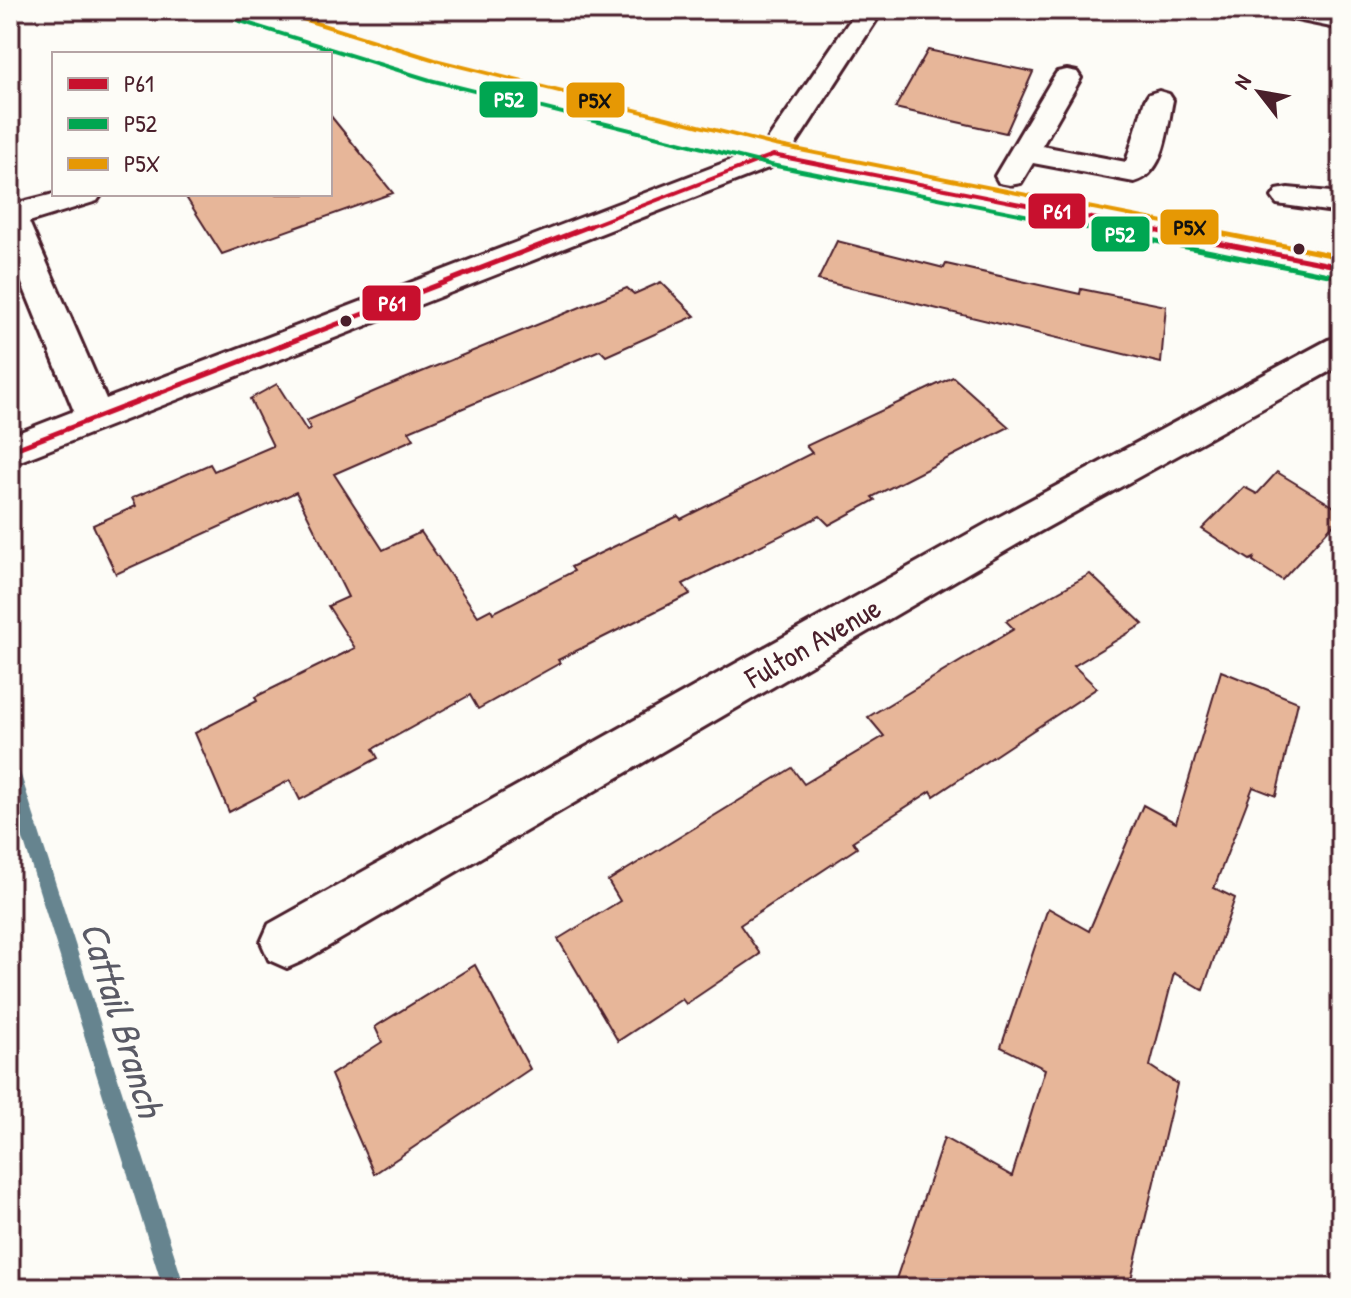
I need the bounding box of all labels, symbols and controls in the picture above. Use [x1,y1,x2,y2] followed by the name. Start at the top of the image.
[52,52,332,196] legend
[1219,52,1299,132] north arrow
[124,67,154,99] text: P61
[1226,69,1258,94] text: N
[478,80,539,119] line badge: P52
[565,81,626,119] line badge: P5X
[494,84,525,114] text: P52
[578,85,612,115] text: P5X
[124,107,157,139] text: P52
[124,147,160,179] text: P5X
[1027,192,1087,230] line badge: P61
[1043,196,1071,226] text: P61
[1159,208,1220,246] line badge: P5X
[1173,212,1207,242] text: P5X
[1090,215,1151,253] line badge: P52
[1105,219,1136,249] text: P52
[1291,241,1307,257] unlabelled marker
[361,284,422,322] line badge: P61
[378,288,406,318] text: P61
[338,313,354,329] unlabelled marker
[737,587,888,698] street label: Fulton Avenue
[69,915,178,1125] water label: Cattail Branch

